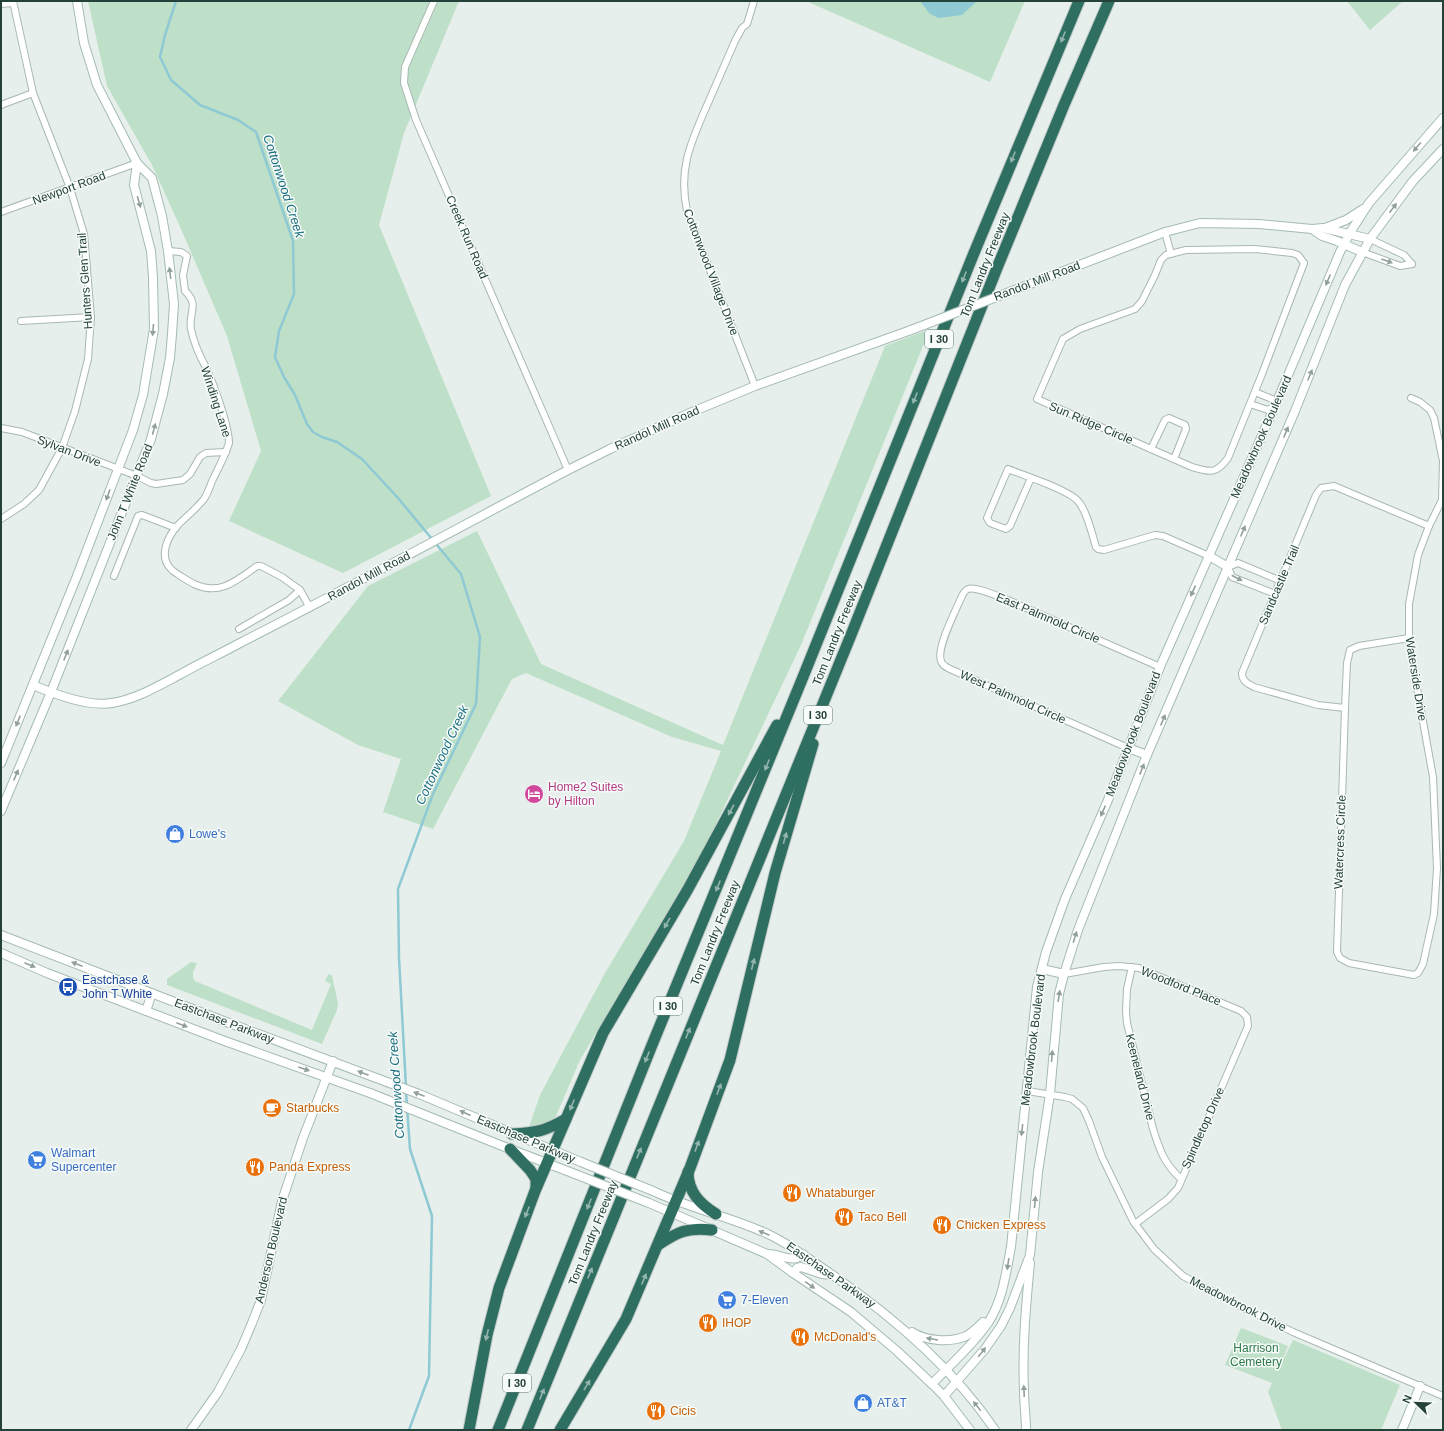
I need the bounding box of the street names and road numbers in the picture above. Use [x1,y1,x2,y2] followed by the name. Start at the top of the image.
[31,168,107,208] street label: Newport Road
[443,193,491,281] street label: Creek Run Road
[680,207,742,338] street label: Cottonwood Village Drive
[958,210,1012,320] street label: Tom Landry Freeway
[75,232,95,330] street label: Hunters Glen Trail
[992,258,1082,304] street label: Randol Mill Road
[925,330,953,348] road number: I 30
[198,365,234,439] street label: Winding Lane
[1228,374,1294,500] street label: Meadowbrook Boulevard
[1047,399,1135,447] street label: Sun Ridge Circle
[612,403,702,453] street label: Randol Mill Road
[35,432,103,470] street label: Sylvan Drive
[104,442,156,542] street label: John T White Road
[1256,543,1302,627] street label: Sandcastle Trail
[325,548,413,604] street label: Randol Mill Road
[810,578,864,688] street label: Tom Landry Freeway
[994,590,1102,646] street label: East Palmnold Circle
[1402,636,1430,722] street label: Waterside Drive
[958,667,1068,727] street label: West Palmnold Circle
[1103,670,1163,798] street label: Meadowbrook Boulevard
[804,706,832,724] road number: I 30
[1331,794,1349,889] street label: Watercress Circle
[688,878,742,988] street label: Tom Landry Freeway
[1139,964,1223,1009] street label: Woodford Place
[1018,973,1048,1107] street label: Meadowbrook Boulevard
[172,996,276,1046] street label: Eastchase Parkway
[654,997,682,1015] road number: I 30
[1122,1032,1158,1122] street label: Keeneland Drive
[1179,1085,1227,1171] street label: Spindletop Drive
[475,1112,577,1166] street label: Eastchase Parkway
[566,1178,620,1288] street label: Tom Landry Freeway
[252,1195,290,1305] street label: Anderson Boulevard
[784,1239,878,1311] street label: Eastchase Parkway
[1187,1274,1289,1335] street label: Meadowbrook Drive
[503,1374,531,1392] road number: I 30

